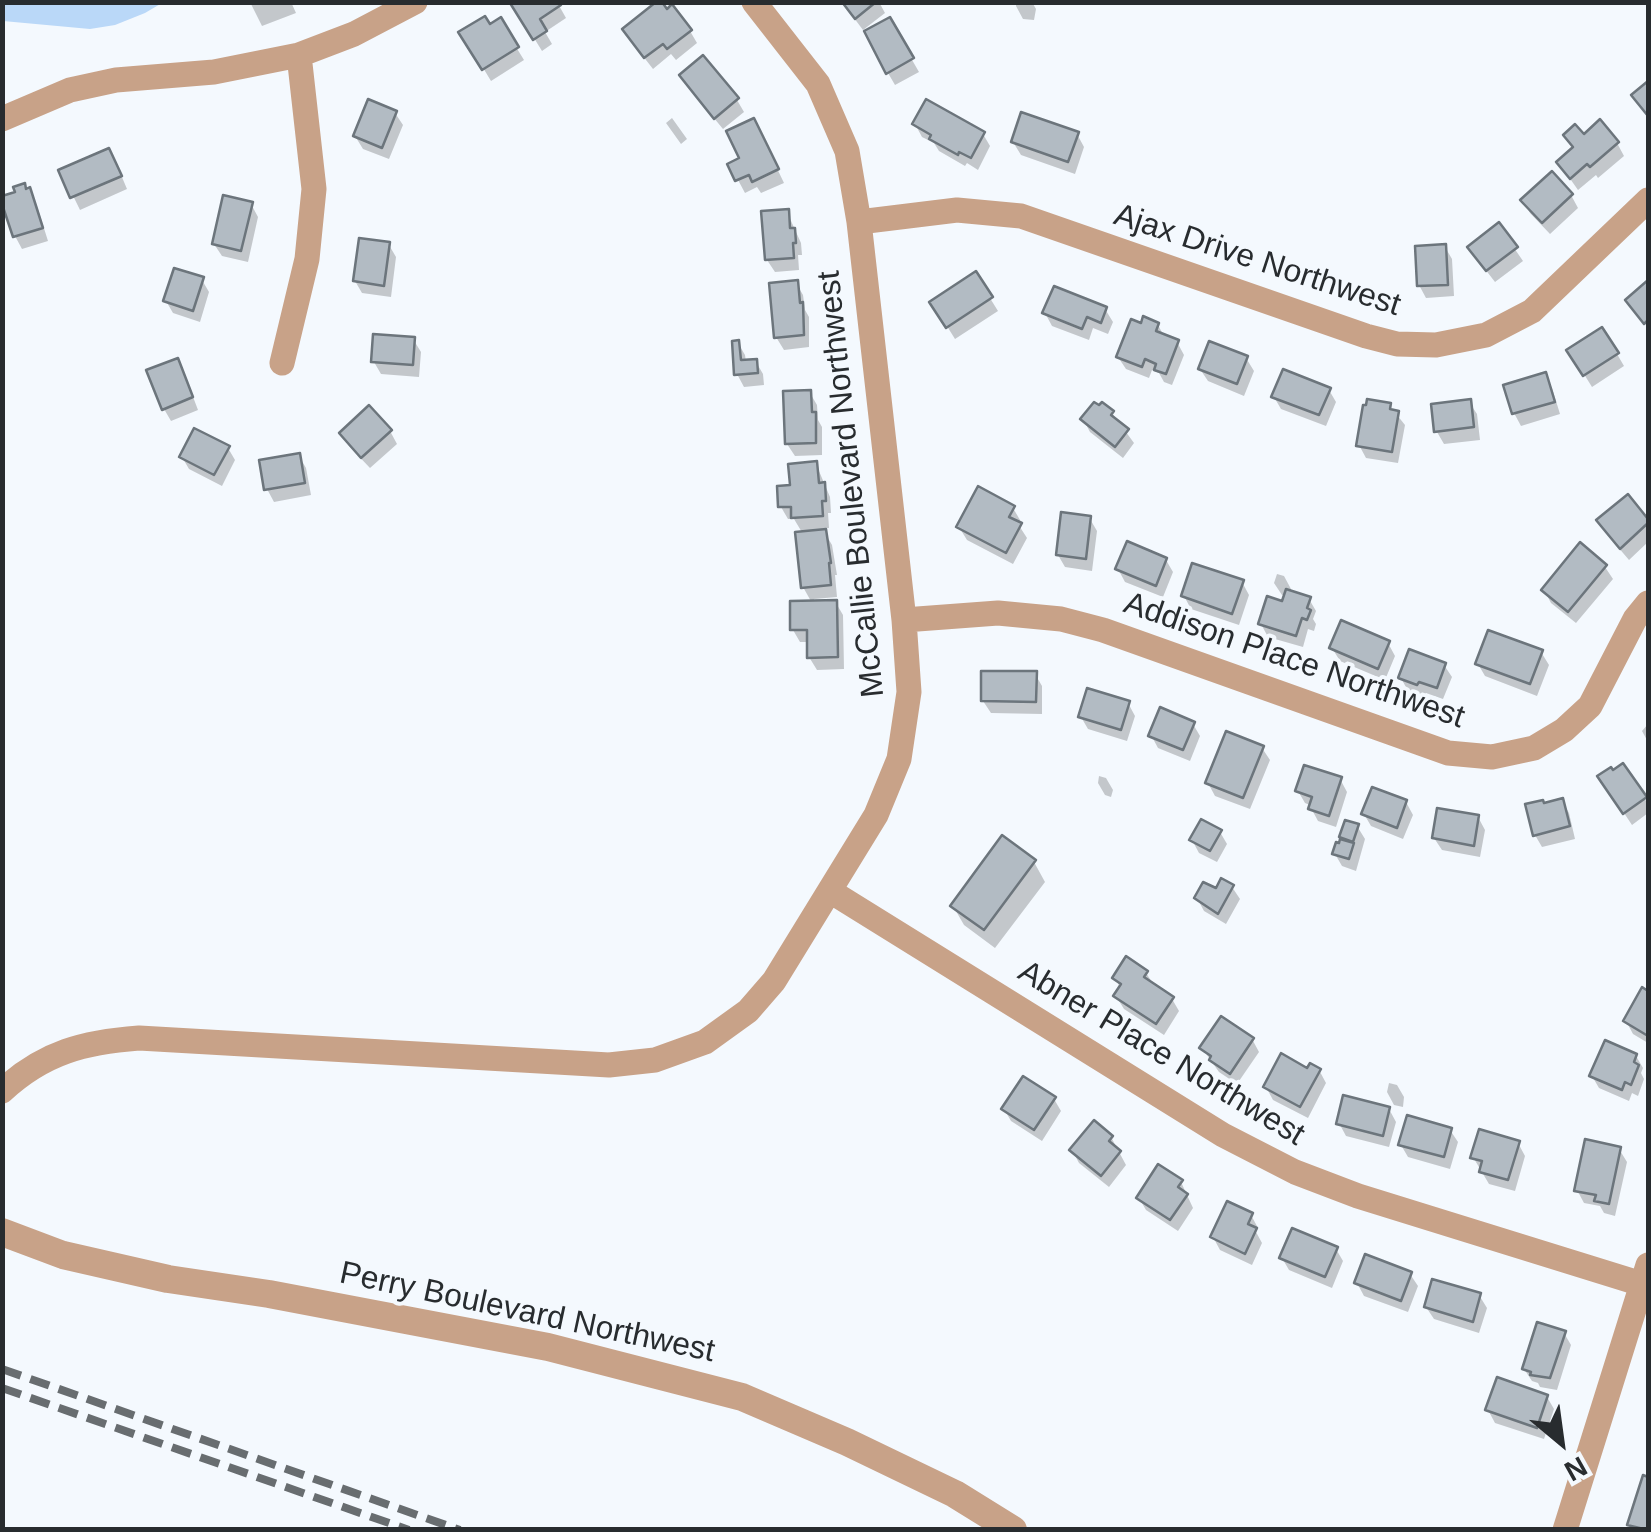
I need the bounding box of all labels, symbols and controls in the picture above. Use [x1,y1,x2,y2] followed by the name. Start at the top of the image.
[1109,197,1405,325] street label: Ajax Drive Northwest
[811,269,893,699] street label: McCallie Boulevard Northwest
[1119,585,1469,737] street label: Addison Place Northwest
[1011,953,1311,1155] street label: Abner Place Northwest
[336,1254,718,1372] street label: Perry Boulevard Northwest
[1511,1392,1611,1492] north arrow
[1559,1450,1592,1487] text: N

